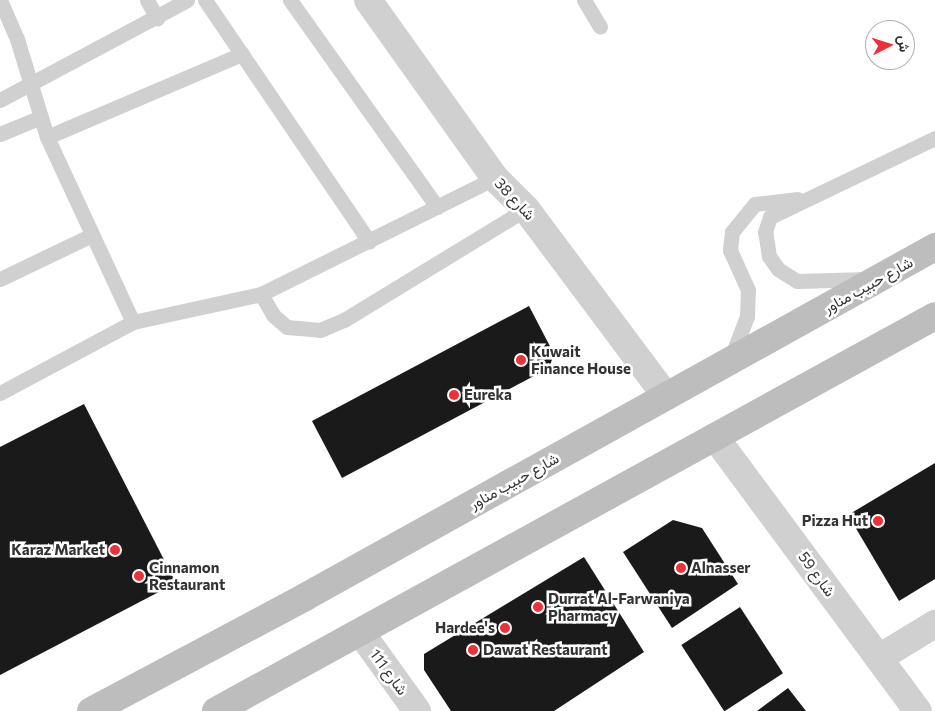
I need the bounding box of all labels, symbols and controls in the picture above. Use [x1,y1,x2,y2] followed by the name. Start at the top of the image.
[865,20,915,70] north arrow
[895,35,914,53] text: ش
[491,174,539,224] street label: شارع 38
[820,253,916,317] street label: شارع حبيب مناور
[531,342,631,377] place label: Kuwait Finance House
[515,354,527,366] marker: Kuwait Finance House
[464,386,512,404] place label: Eureka
[448,389,460,401] marker: Eureka
[466,449,562,513] street label: شارع حبيب مناور
[802,512,868,530] place label: Pizza Hut
[872,515,884,527] marker: Pizza Hut
[11,541,105,559] place label: Karaz Market
[109,544,121,556] marker: Karaz Market
[795,548,839,600] street label: شارع 59
[149,558,225,593] place label: Cinnamon Restaurant
[691,559,750,577] place label: Alnasser
[675,562,687,574] marker: Alnasser
[133,570,145,582] marker: Cinnamon Restaurant
[548,589,690,624] place label: Durrat Al-Farwaniya Pharmacy
[532,601,544,613] marker: Durrat Al-Farwaniya Pharmacy
[435,619,495,637] place label: Hardee's
[499,622,511,634] marker: Hardee's
[483,641,608,659] place label: Dawat Restaurant
[467,644,479,656] marker: Dawat Restaurant
[366,646,412,698] street label: شارع 111

